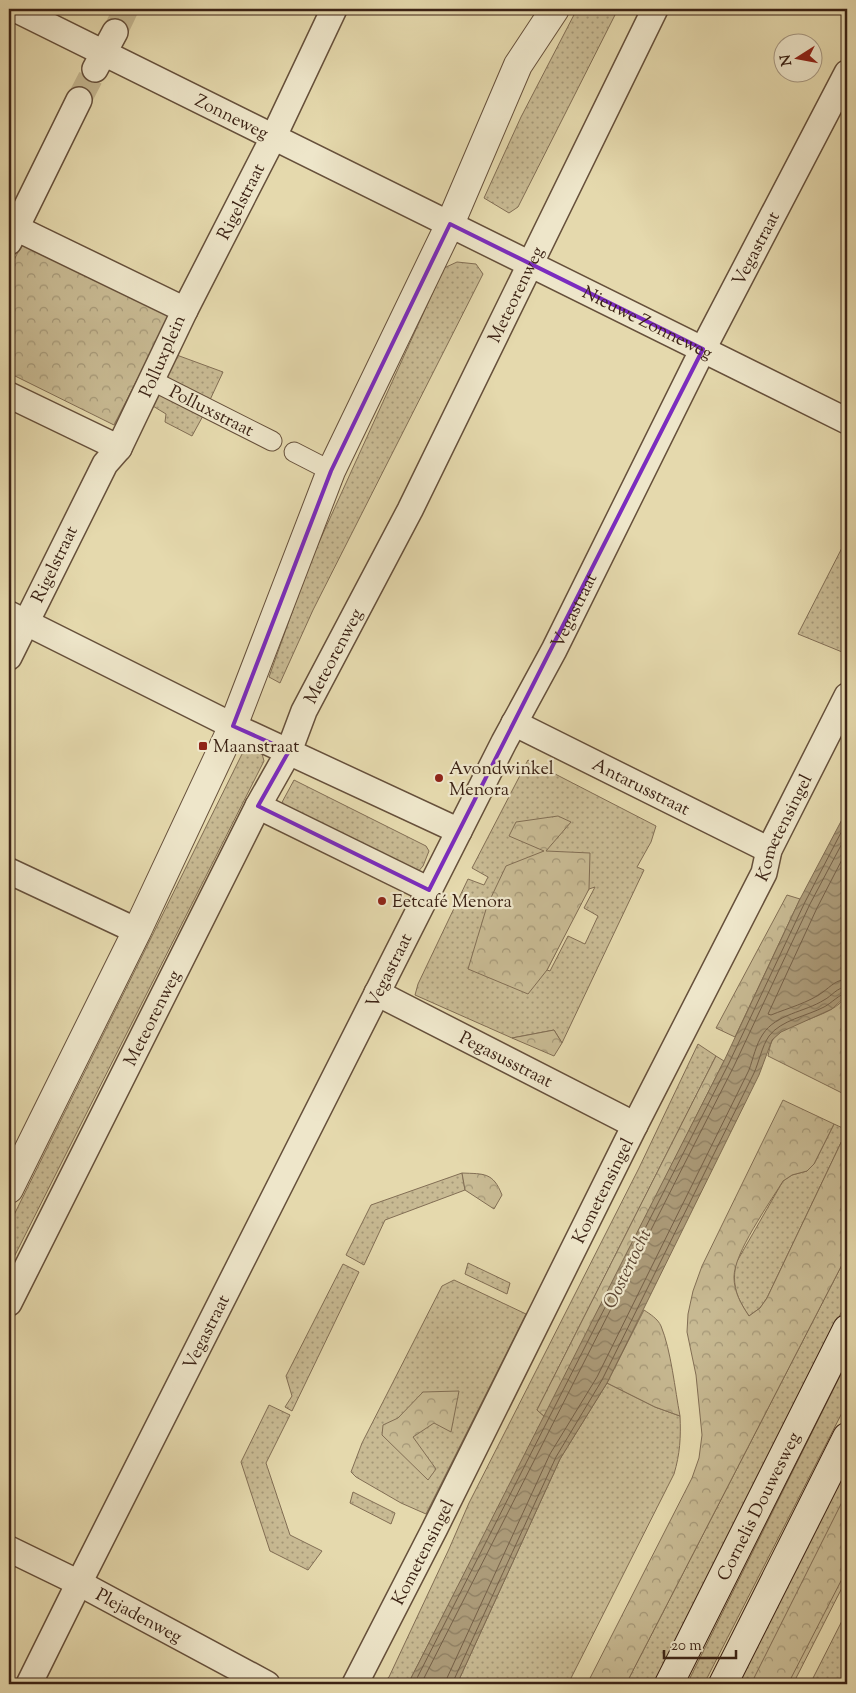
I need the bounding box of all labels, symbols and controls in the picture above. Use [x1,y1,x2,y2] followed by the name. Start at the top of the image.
[774,32,824,82] north arrow
[776,53,798,67] text: N
[190,89,272,148] street label: Zonneweg
[212,160,273,245] street label: Rigelstraat
[727,207,787,291] street label: Vegastraat
[483,242,552,348] street label: Meteorenweg
[577,281,717,367] street label: Nieuwe Zonneweg
[134,311,194,402] street label: Polluxplein
[164,380,258,445] street label: Polluxstraat
[26,522,86,608] street label: Rigelstraat
[546,569,605,653] street label: Vegastraat
[299,604,371,709] street label: Meteorenweg
[213,735,299,761] place label: Maanstraat
[197,740,209,752] marker: Maanstraat
[587,753,693,823] street label: Antarusstraat
[449,757,554,804] place label: Avondwinkel Menora
[751,770,820,887] street label: Kometensingel
[433,772,445,784] marker: Avondwinkel Menora
[392,890,512,916] place label: Eetcafé Menora
[376,895,388,907] marker: Eetcafé Menora
[360,929,420,1013] street label: Vegastraat
[119,966,189,1071] street label: Meteorenweg
[454,1026,556,1096] street label: Pegasusstraat
[567,1134,641,1249] street label: Kometensingel
[597,1224,659,1314] water label: Oostertocht
[178,1291,237,1375] street label: Vegastraat
[712,1428,808,1586] street label: Cornelis Douwesweg
[386,1496,462,1610] street label: Kometensingel
[90,1583,186,1651] street label: Plejadenweg
[664,1628,736,1660] scale bar
[671,1636,702,1657] text: 20 m

